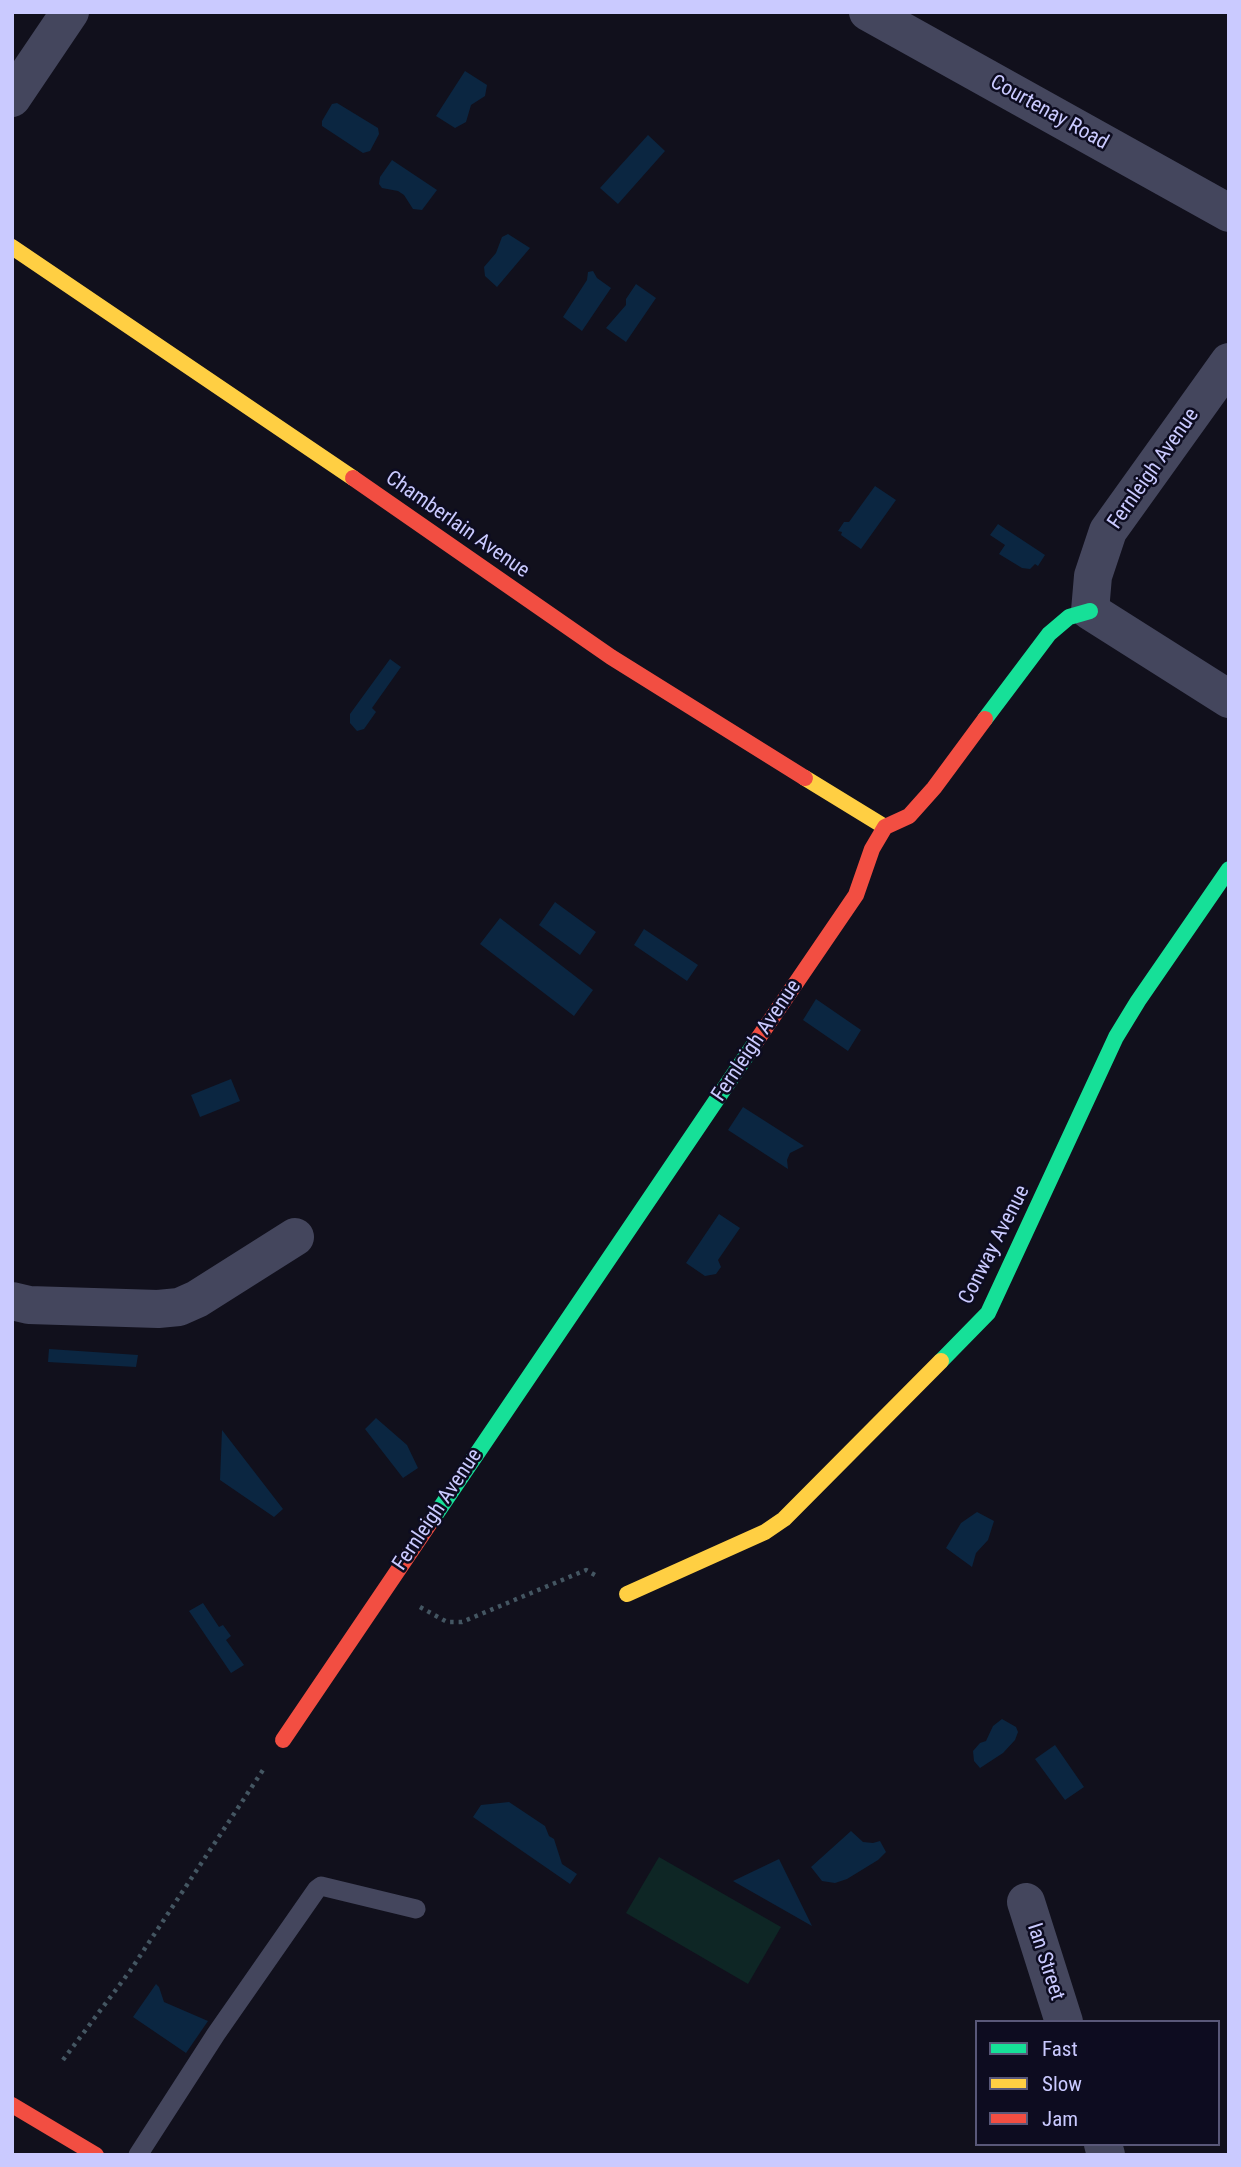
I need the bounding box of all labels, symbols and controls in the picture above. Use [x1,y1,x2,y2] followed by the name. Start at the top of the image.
[985,70,1113,156] street label: Courtenay Road
[1103,404,1205,534] street label: Fernleigh Avenue
[380,466,534,584] street label: Chamberlain Avenue
[707,975,807,1107] street label: Fernleigh Avenue
[954,1181,1036,1309] street label: Conway Avenue
[388,1444,488,1576] street label: Fernleigh Avenue
[1021,1920,1069,2004] street label: Ian Street
[975,2020,1220,2146] legend
[1042,2037,1078,2061] text: Fast
[1042,2072,1082,2096] text: Slow
[1042,2107,1078,2131] text: Jam

